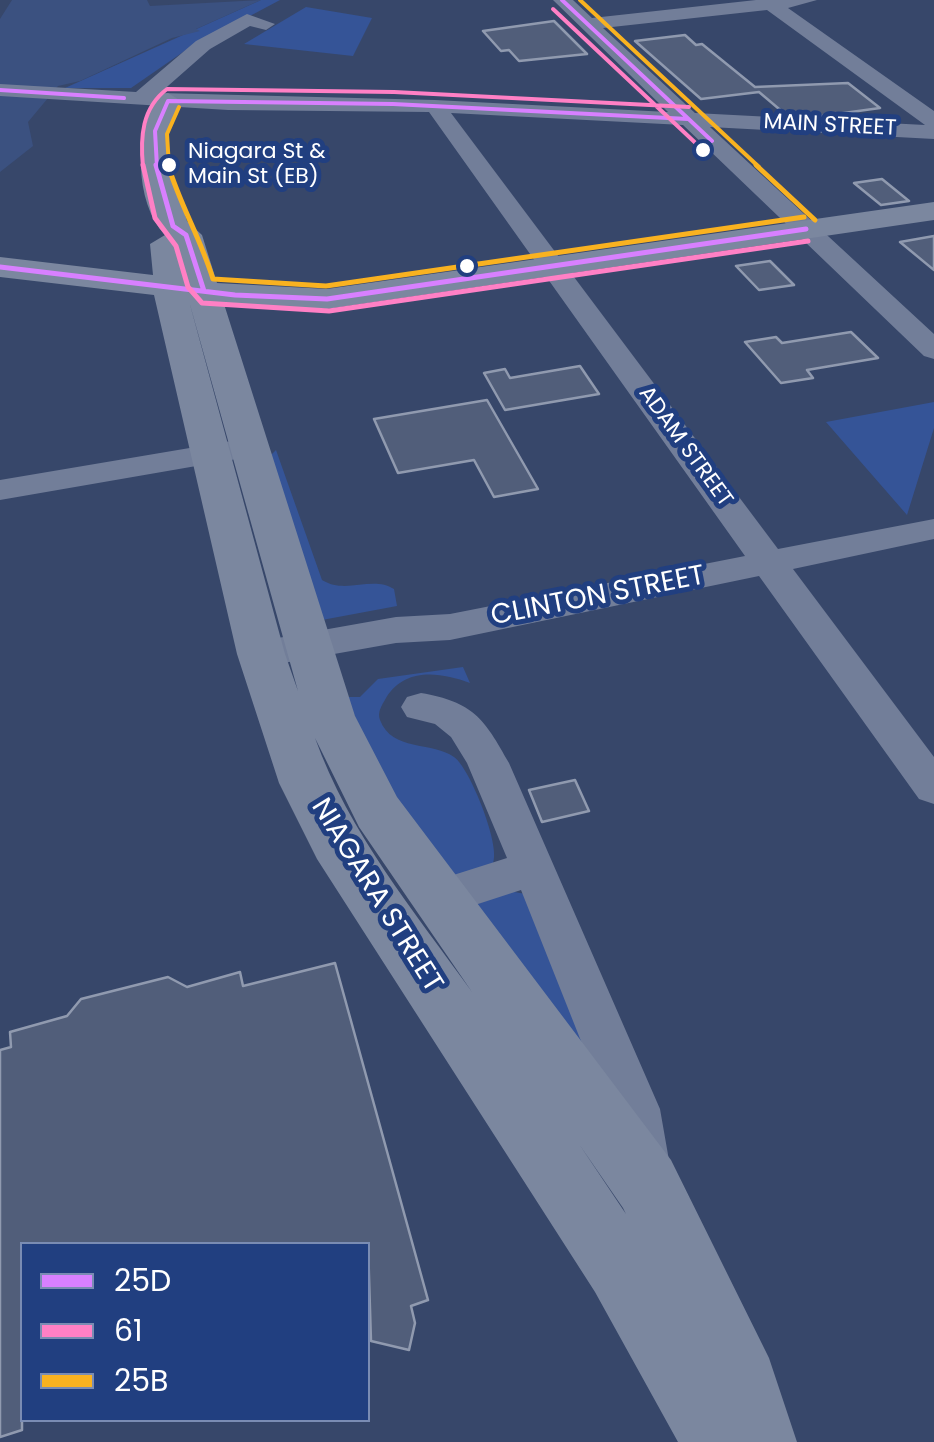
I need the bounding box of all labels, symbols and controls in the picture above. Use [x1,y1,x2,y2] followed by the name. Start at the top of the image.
[763,109,897,143] street label: MAIN STREET
[188,139,325,190] place label: Niagara St & Main St (EB)
[693,140,713,160] unlabelled marker
[159,155,179,175] marker: Niagara St & Main St (EB)
[457,256,477,276] unlabelled marker
[632,382,738,512] street label: ADAM STREET
[488,560,708,634] street label: CLINTON STREET
[303,793,449,999] street label: NIAGARA STREET
[20,1242,370,1422] legend
[114,1259,171,1302] text: 25D
[114,1309,143,1352] text: 61
[114,1359,168,1402] text: 25B

